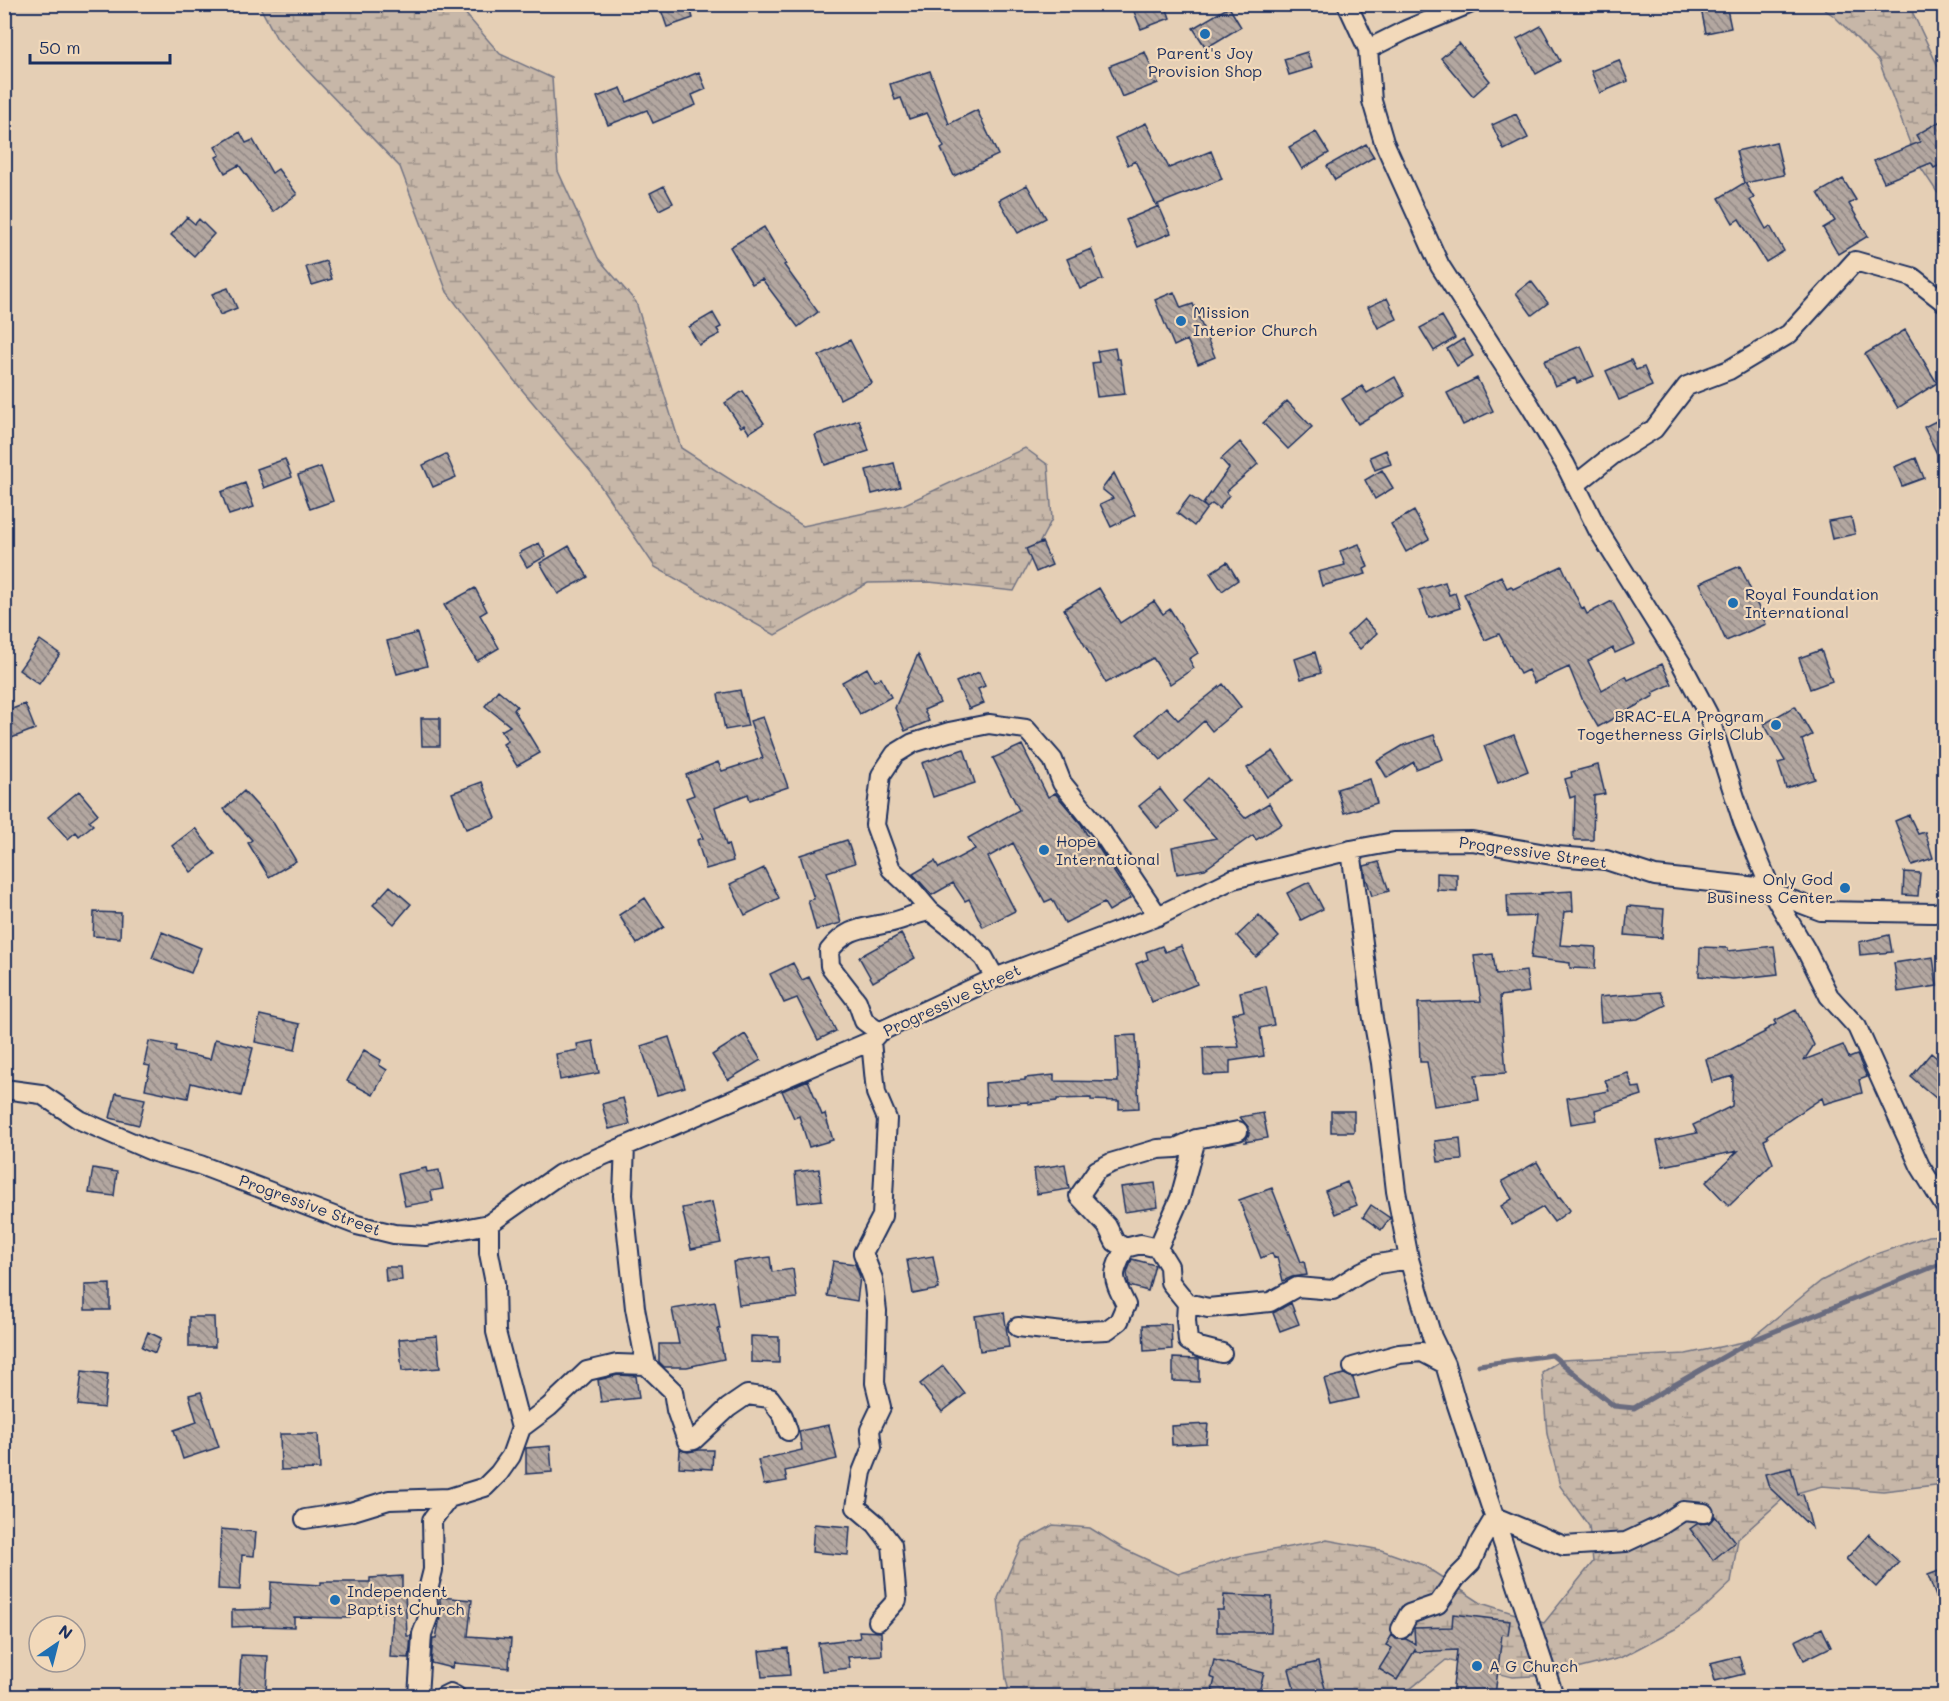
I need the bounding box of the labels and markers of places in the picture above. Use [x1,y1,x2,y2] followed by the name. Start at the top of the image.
[1198,27,1212,41] marker: Parent's Joy Provision Shop
[1148,42,1262,81] place label: Parent's Joy Provision Shop
[1193,301,1317,340] place label: Mission Interior Church
[1174,314,1188,328] marker: Mission Interior Church
[1745,583,1879,622] place label: Royal Foundation International
[1726,596,1740,610] marker: Royal Foundation International
[1577,705,1764,744] place label: BRAC-ELA Program Togetherness Girls Club
[1769,718,1783,732] marker: BRAC-ELA Program Togetherness Girls Club
[1056,830,1160,869] place label: Hope International
[1037,843,1051,857] marker: Hope International
[1707,868,1833,907] place label: Only God Business Center
[1838,881,1852,895] marker: Only God Business Center
[347,1580,464,1619] place label: Independent Baptist Church
[328,1593,342,1607] marker: Independent Baptist Church
[1489,1655,1578,1676] place label: A G Church
[1470,1659,1484,1673] marker: A G Church

